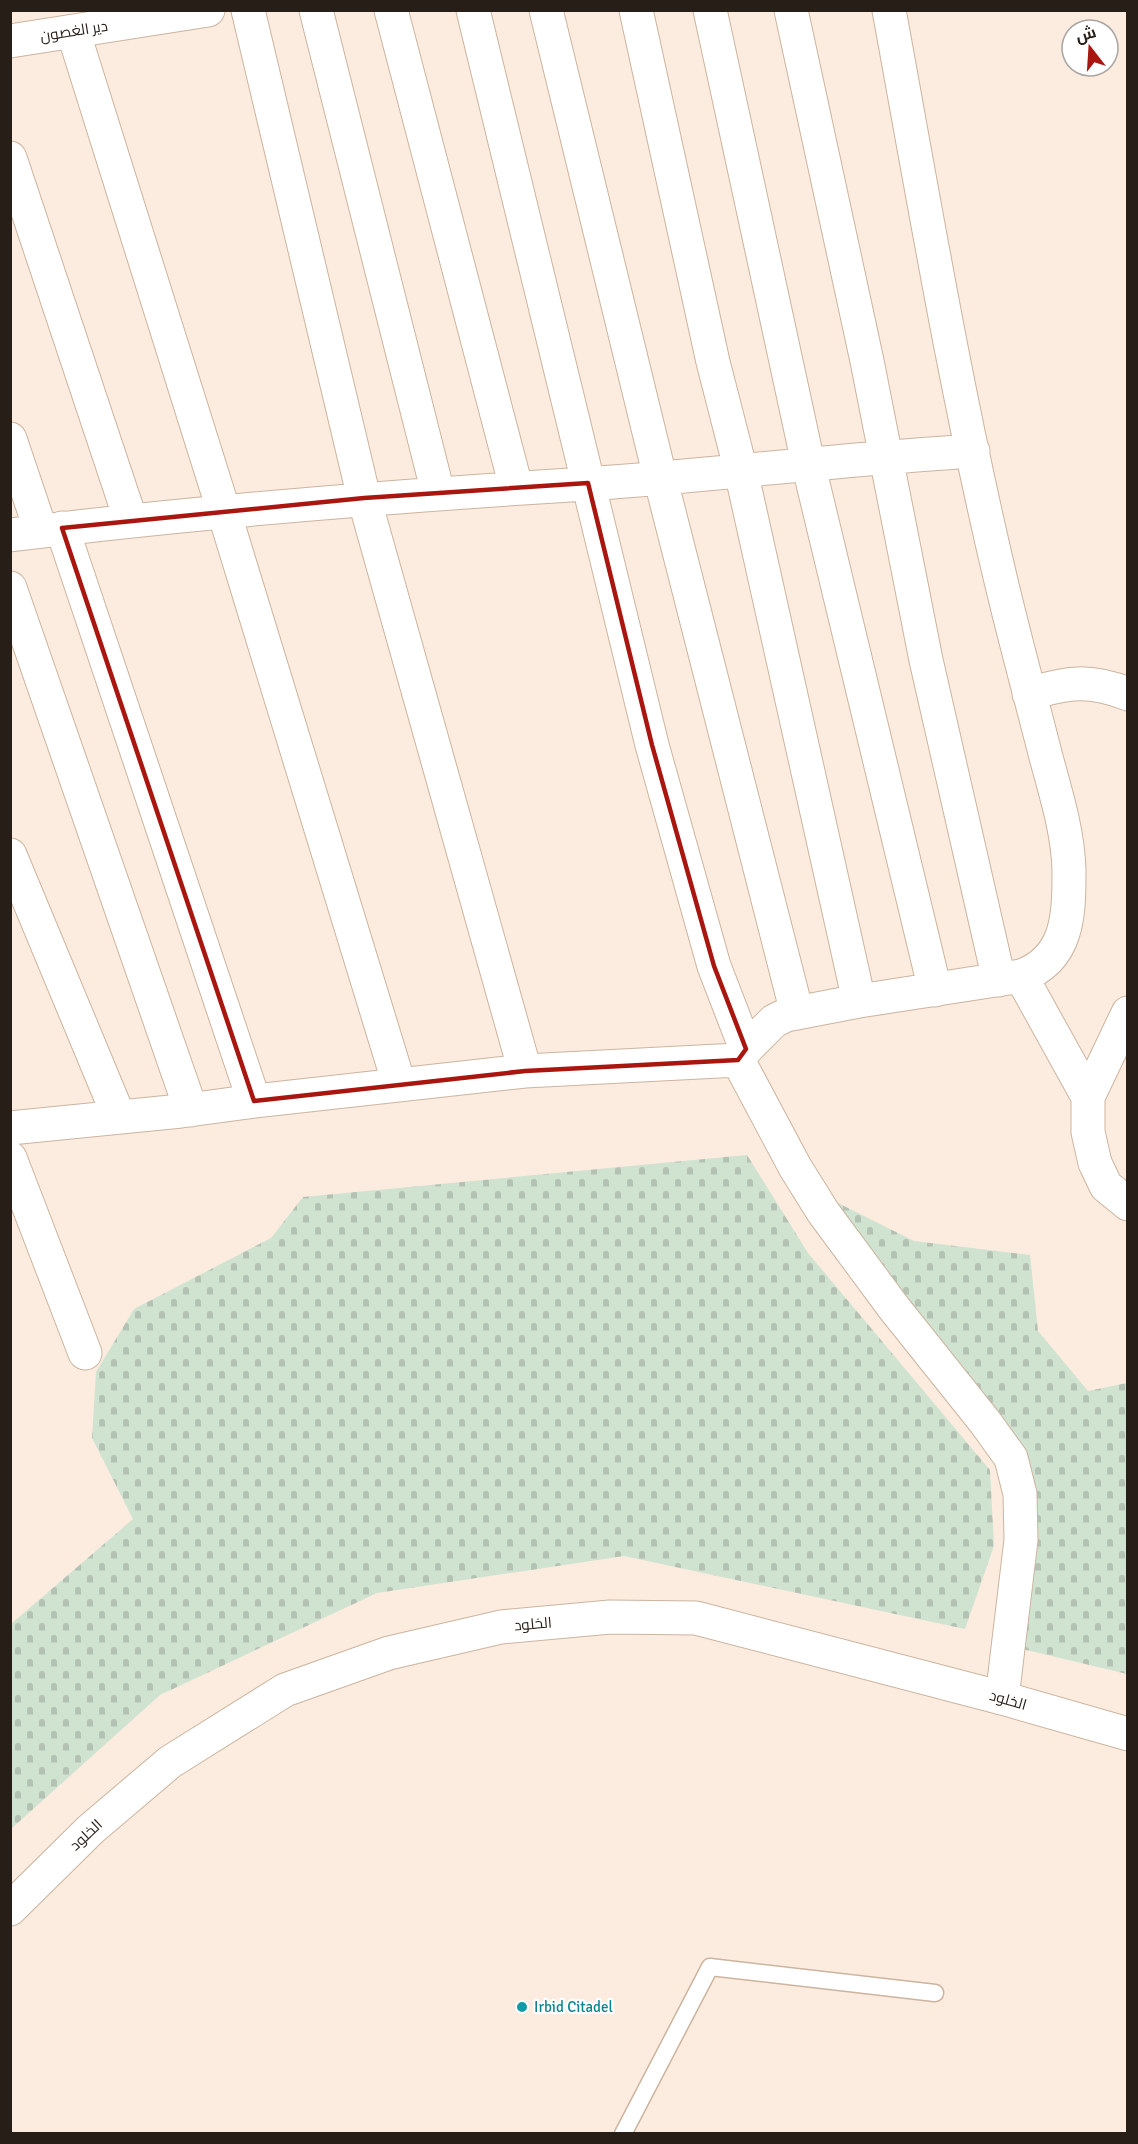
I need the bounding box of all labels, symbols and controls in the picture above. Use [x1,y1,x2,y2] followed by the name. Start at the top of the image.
[39,17,109,46] street label: دير الغصون
[1060,18,1120,78] north arrow
[1073,22,1099,47] text: ش
[513,1613,553,1635] street label: الخلود
[987,1686,1029,1714] street label: الخلود
[66,1816,106,1854] street label: الخلود
[534,1998,613,2016] place label: Irbid Citadel
[515,2000,529,2014] marker: Irbid Citadel

